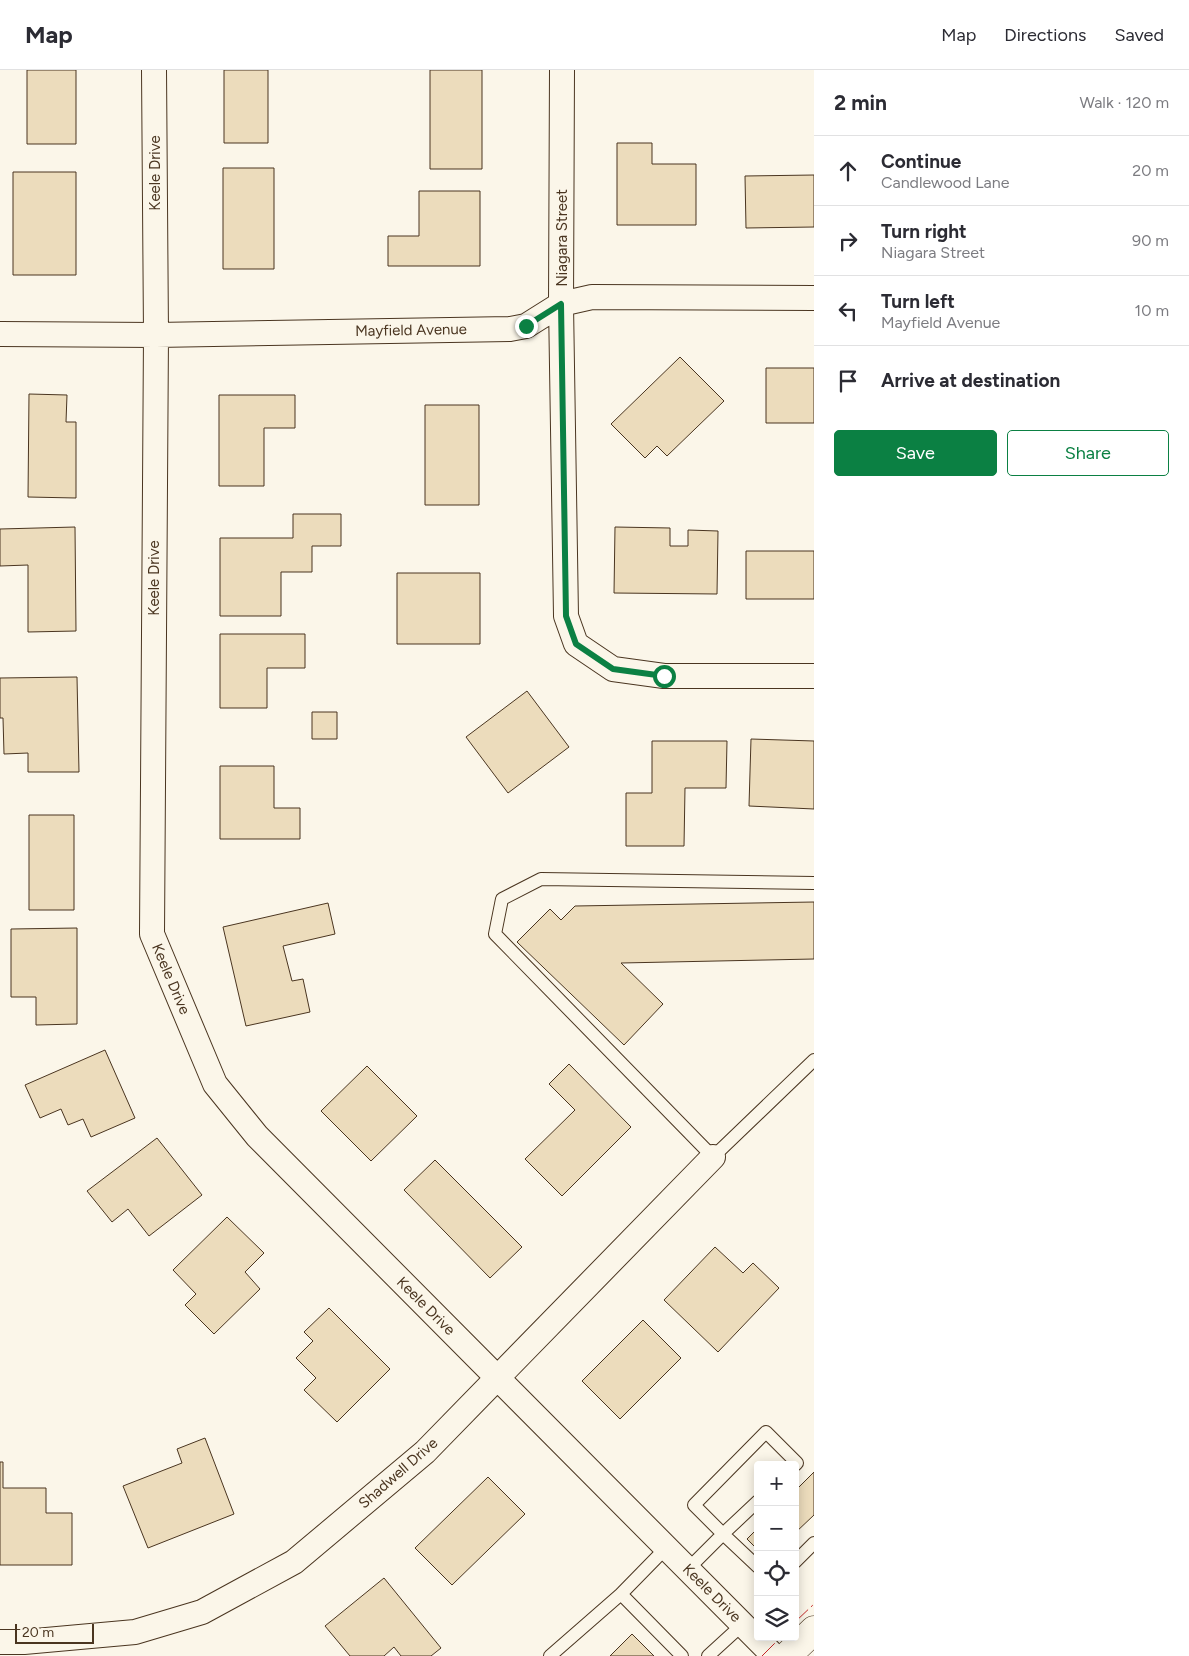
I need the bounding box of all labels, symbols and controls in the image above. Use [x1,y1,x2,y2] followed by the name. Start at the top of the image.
[25,20,73,49] text: Map
[941,24,976,46] text: Map
[1004,24,1086,46] text: Directions
[1114,24,1164,46] text: Saved
[834,90,887,115] text: 2 min
[1080,93,1169,112] text: Walk · 120 m
[146,135,164,211] street label: Keele Drive
[881,150,961,173] text: Continue
[834,157,862,185] icon: ahead
[1132,161,1169,180] text: 20 m
[881,173,1009,192] text: Candlewood Lane
[553,189,571,287] street label: Niagara Street
[881,220,967,243] text: Turn right
[834,227,862,255] icon: right
[1132,231,1169,250] text: 90 m
[881,243,985,262] text: Niagara Street
[881,290,955,313] text: Turn left
[834,297,862,325] icon: left
[1135,301,1169,320] text: 10 m
[881,313,1000,332] text: Mayfield Avenue
[515,315,538,338] route end
[355,320,467,340] street label: Mayfield Avenue
[834,367,862,395] icon: arrive
[881,369,1060,392] text: Arrive at destination
[834,430,997,476] button: Save
[1007,430,1169,476] button: Share
[145,540,163,616] street label: Keele Drive
[653,665,676,688] route start
[148,941,194,1017] street label: Keele Drive
[393,1273,459,1339] street label: Keele Drive
[355,1434,441,1512] street label: Shadwell Drive
[754,1461,799,1641] map controls
[754,1461,799,1506] button: +
[754,1506,799,1551] button: −
[754,1551,799,1596] button: locate
[679,1560,745,1626] street label: Keele Drive
[754,1596,799,1641] button: layers
[15,1621,94,1644] scale bar
[22,1624,54,1641] text: 20 m

